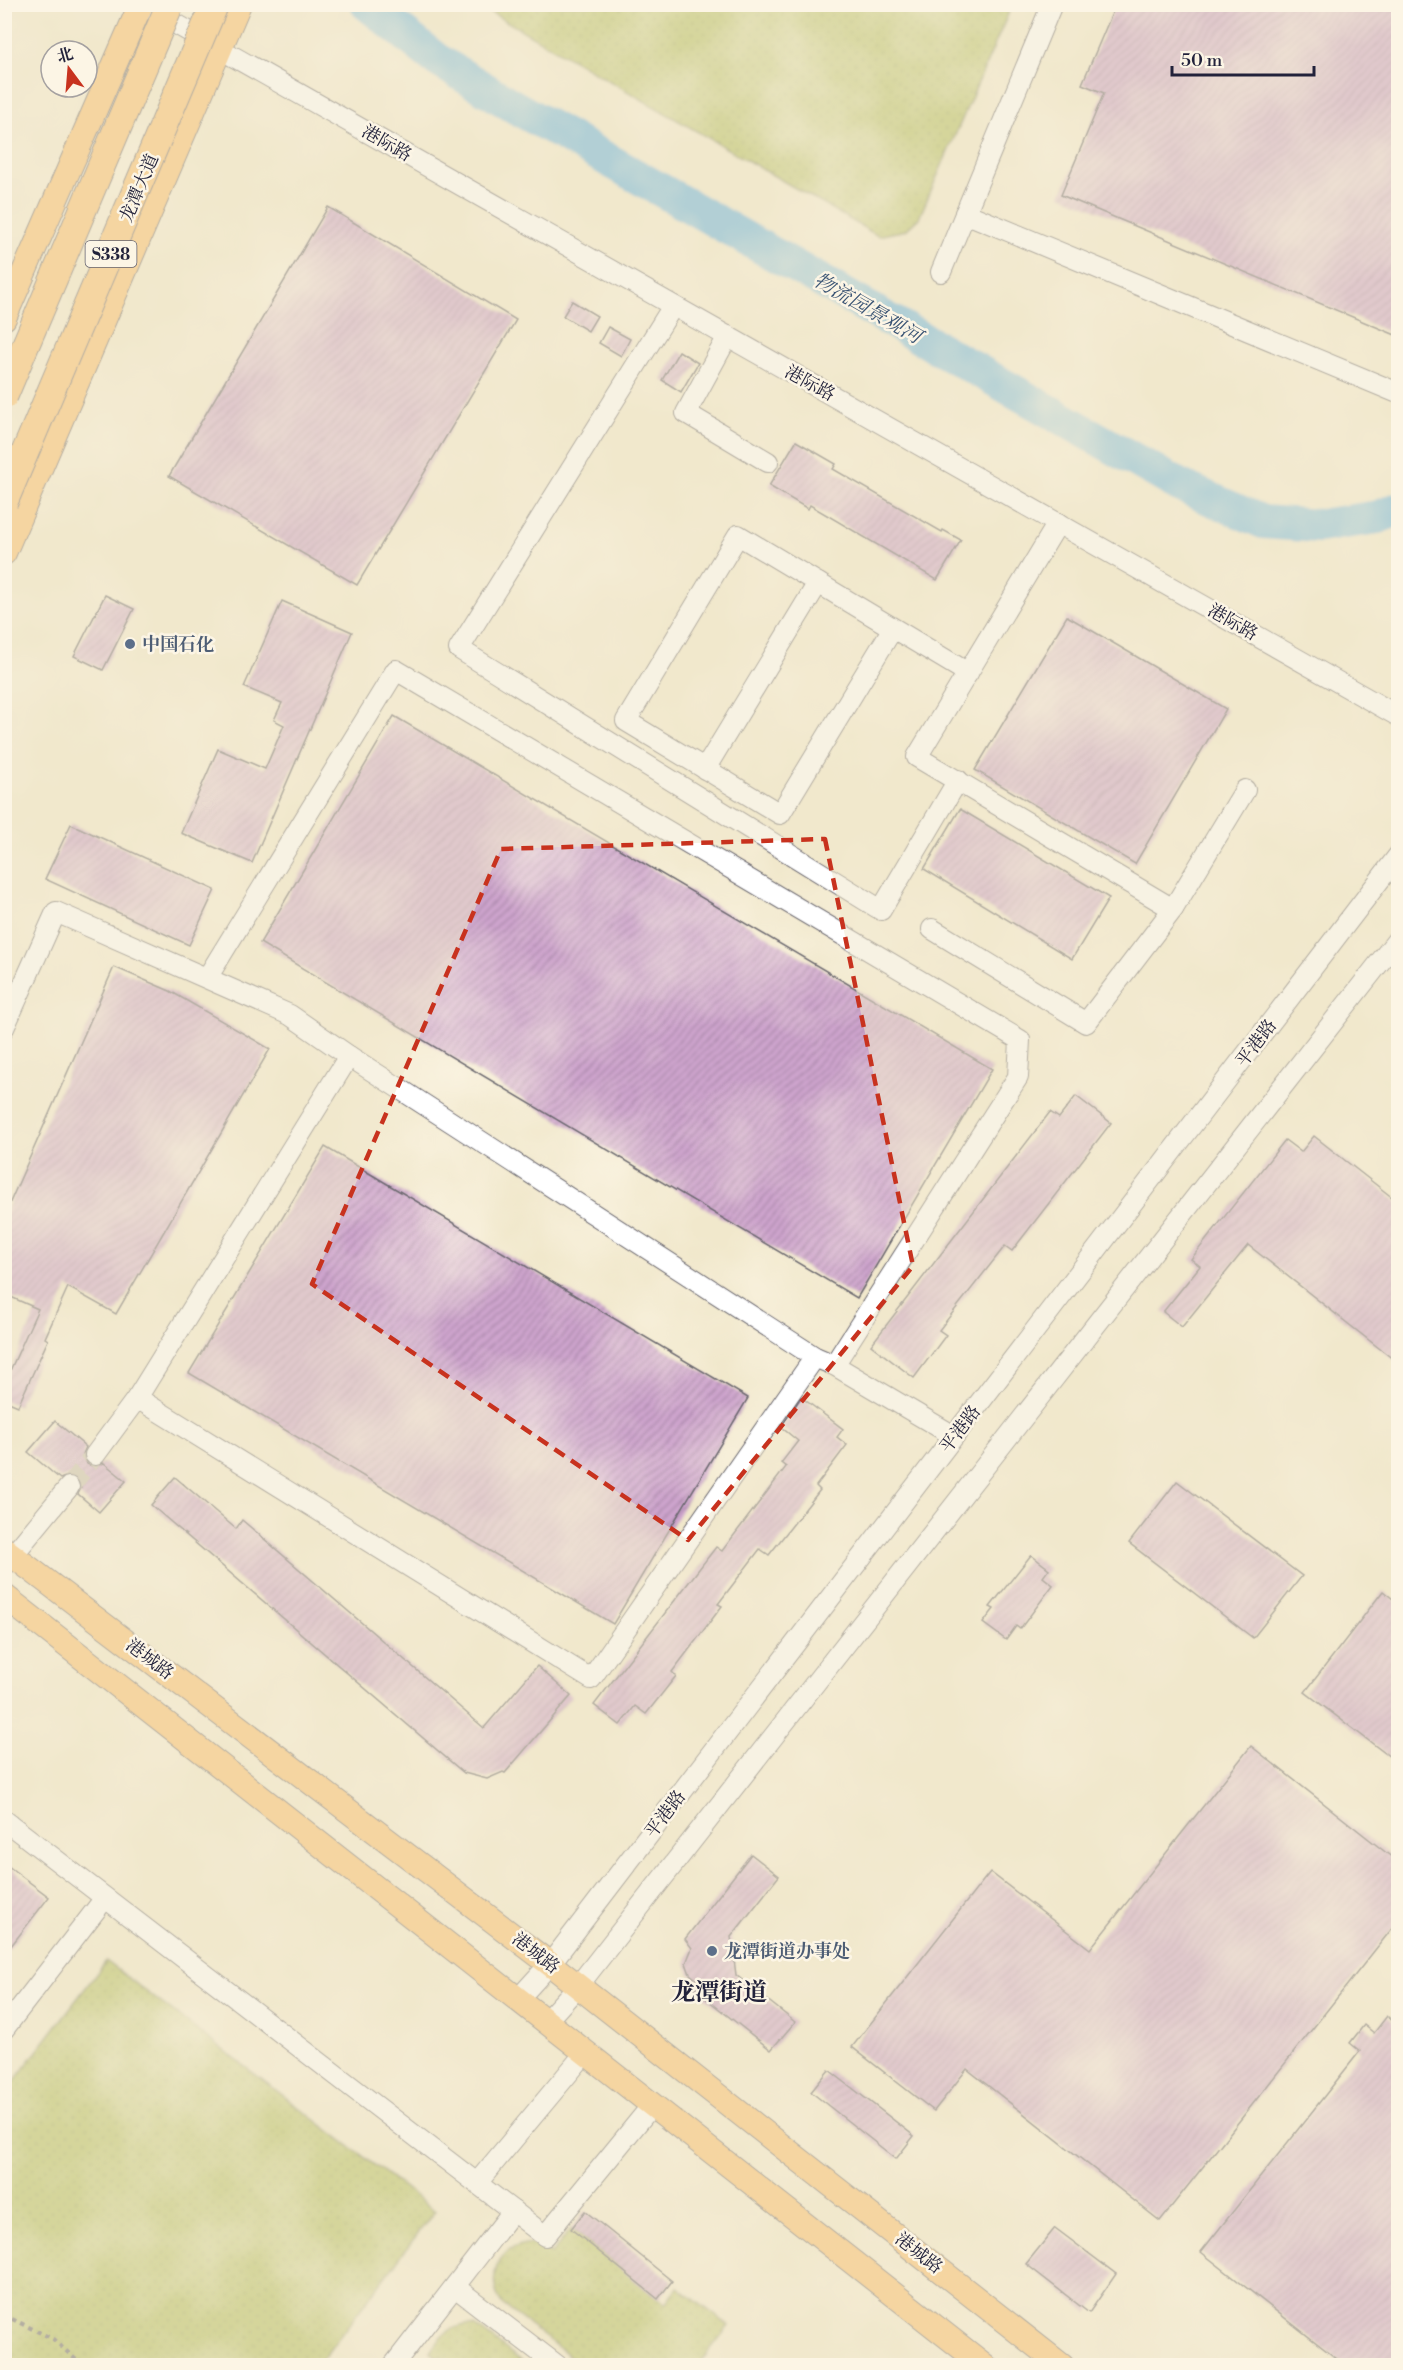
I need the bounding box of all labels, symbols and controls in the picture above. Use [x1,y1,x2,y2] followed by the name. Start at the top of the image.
[39,39,99,99] north arrow
[1172,39,1314,77] scale bar
[55,44,76,67] text: 北
[1181,49,1223,72] text: 50 m
[358,120,416,167] street label: 港际路
[115,151,164,226] street label: 龙潭大道
[86,241,136,267] road number: S338
[809,268,928,352] water label: 物流园景观河
[781,360,839,407] street label: 港际路
[1204,599,1262,646] street label: 港际路
[142,633,214,656] place label: 中国石化
[123,637,137,651] marker: 中国石化
[1231,1015,1282,1072] street label: 平港路
[935,1401,986,1458] street label: 平港路
[121,1634,178,1685] street label: 港城路
[640,1786,691,1843] street label: 平港路
[507,1928,564,1979] street label: 港城路
[724,1940,850,1963] place label: 龙潭街道办事处
[705,1944,719,1958] marker: 龙潭街道办事处
[671,1978,767,2008] district label: 龙潭街道
[890,2228,947,2279] street label: 港城路

